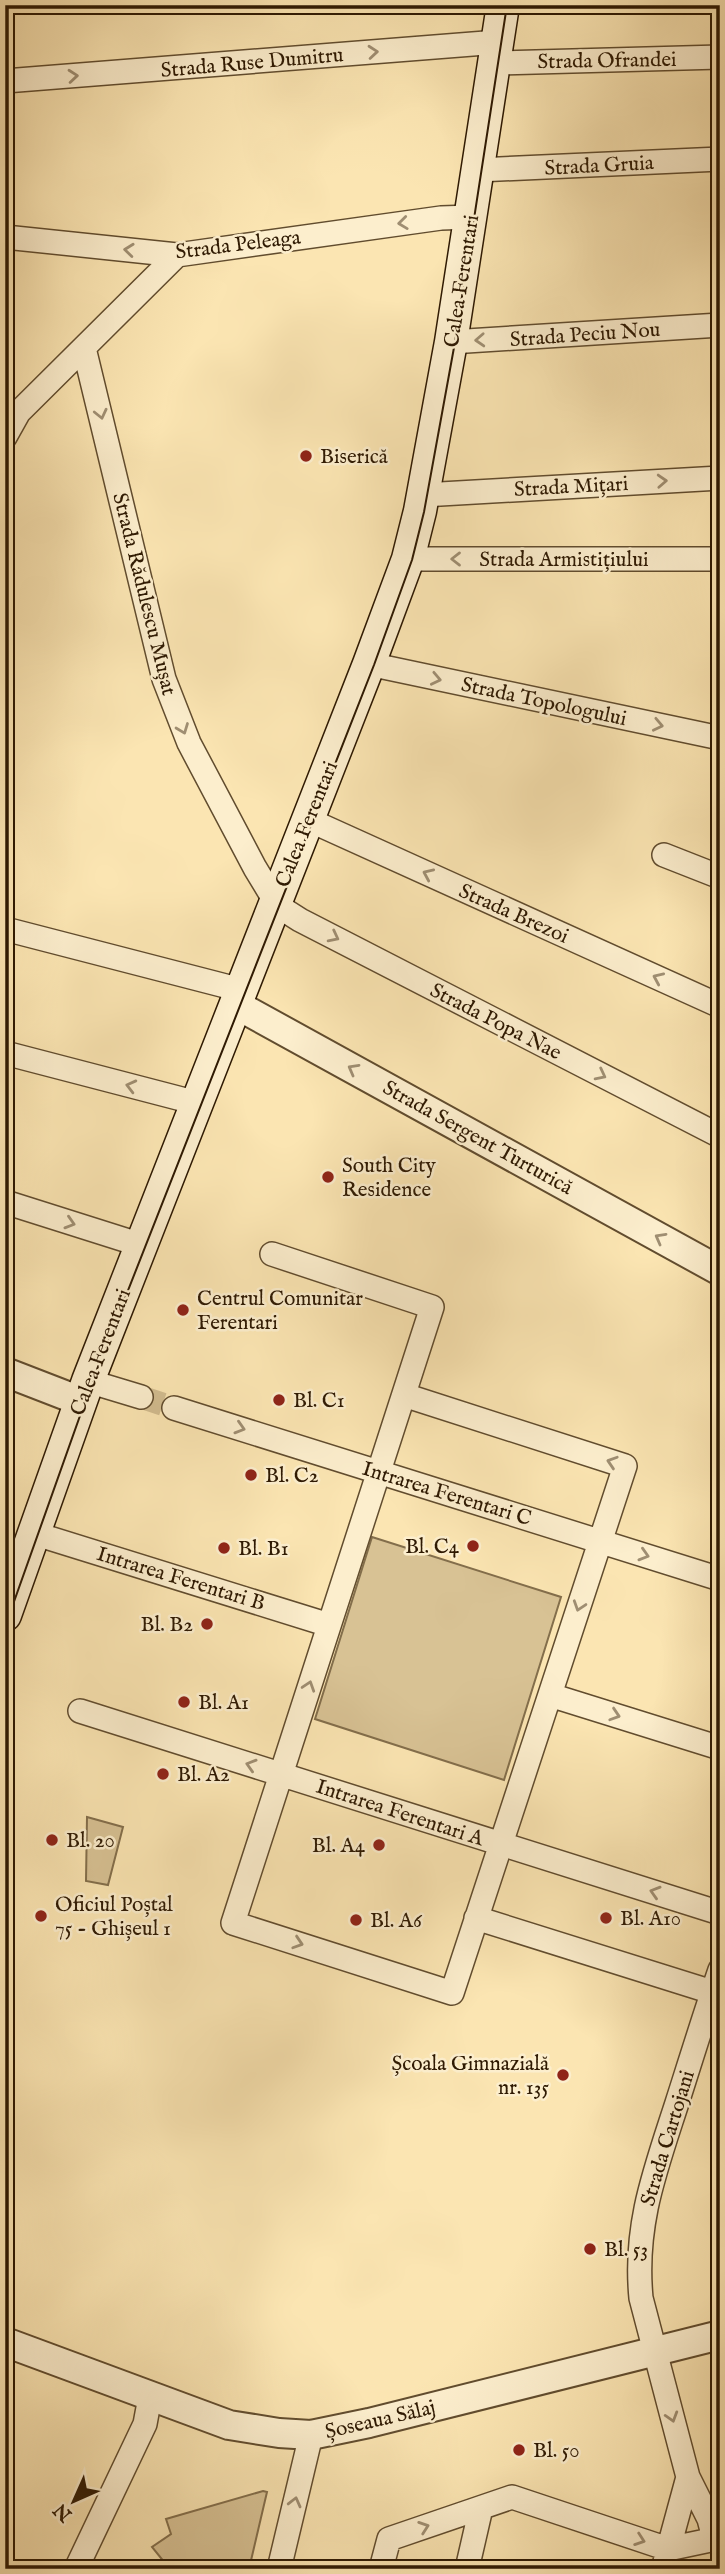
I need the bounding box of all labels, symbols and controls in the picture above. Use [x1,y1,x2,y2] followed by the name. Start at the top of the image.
[160,42,345,85] street label: Strada Ruse Dumitru
[368,45,379,60] one-way arrow
[537,47,677,76] street label: Strada Ofrandei
[68,69,79,84] one-way arrow
[544,150,655,183] street label: Strada Gruia
[439,213,486,349] street label: Calea Ferentari
[397,215,409,230] one-way arrow
[174,224,303,267] street label: Strada Peleaga
[123,243,134,258] one-way arrow
[509,317,661,354] street label: Strada Peciu Nou
[475,332,486,347] one-way arrow
[93,408,107,420] one-way arrow
[320,444,389,471] place label: Biserică
[298,448,314,464] marker: Biserică
[513,471,629,504] street label: Strada Mițari
[657,474,668,489] one-way arrow
[105,490,182,698] street label: Strada Rădulescu Mușat
[479,547,649,574] street label: Strada Armistițiului
[450,551,460,567] one-way arrow
[430,670,442,685] one-way arrow
[459,672,629,733] street label: Strada Topologului
[652,716,664,731] one-way arrow
[175,722,189,734] one-way arrow
[270,757,345,892] street label: Calea Ferentari
[423,868,435,882] one-way arrow
[454,878,573,951] street label: Strada Brezoi
[326,929,339,943] one-way arrow
[652,972,665,986] one-way arrow
[425,978,566,1067] street label: Strada Popa Nae
[348,1064,361,1077] one-way arrow
[594,1067,606,1081] one-way arrow
[377,1075,578,1202] street label: Strada Sergent Turturică
[125,1080,137,1094] one-way arrow
[342,1153,437,1204] place label: South City Residence
[320,1169,336,1185] marker: South City Residence
[64,1214,76,1229] one-way arrow
[655,1233,667,1246] one-way arrow
[65,1285,138,1420] street label: Calea Ferentari
[197,1286,363,1337] place label: Centrul Comunitar Ferentari
[175,1302,191,1318] marker: Centrul Comunitar Ferentari
[293,1388,345,1415] place label: Bl. C1
[271,1392,287,1408] marker: Bl. C1
[233,1420,245,1435] one-way arrow
[359,1456,535,1533] street label: Intrarea Ferentari C
[606,1456,618,1470] one-way arrow
[265,1463,319,1490] place label: Bl. C2
[243,1467,259,1483] marker: Bl. C2
[405,1534,460,1561] place label: Bl. C4
[238,1536,288,1563] place label: Bl. B1
[465,1538,481,1554] marker: Bl. C4
[216,1540,232,1556] marker: Bl. B1
[93,1541,268,1618] street label: Intrarea Ferentari B
[637,1547,649,1561] one-way arrow
[573,1600,587,1612] one-way arrow
[141,1612,193,1639] place label: Bl. B2
[199,1616,215,1632] marker: Bl. B2
[301,1680,315,1693] one-way arrow
[198,1690,249,1717] place label: Bl. A1
[176,1694,192,1710] marker: Bl. A1
[608,1707,621,1721] one-way arrow
[245,1759,257,1773] one-way arrow
[177,1762,230,1789] place label: Bl. A2
[155,1766,171,1782] marker: Bl. A2
[312,1774,488,1854] street label: Intrarea Ferentari A
[66,1828,115,1855] place label: Bl. 20
[44,1832,60,1848] marker: Bl. 20
[312,1833,366,1860] place label: Bl. A4
[371,1837,387,1853] marker: Bl. A4
[649,1886,661,1901] one-way arrow
[55,1892,173,1943] place label: Oficiul Poștal 75 - Ghișeul 1
[620,1906,681,1933] place label: Bl. A10
[33,1908,49,1924] marker: Oficiul Poștal 75 - Ghișeul 1
[370,1908,423,1935] place label: Bl. A6
[598,1910,614,1926] marker: Bl. A10
[348,1912,364,1928] marker: Bl. A6
[291,1935,303,1950] one-way arrow
[391,2051,550,2102] place label: Școala Gimnazială nr. 135
[555,2067,571,2083] marker: Școala Gimnazială nr. 135
[635,2067,702,2210] street label: Strada Cartojani
[604,2237,648,2264] place label: Bl. 53
[582,2241,598,2257] marker: Bl. 53
[323,2395,438,2446] street label: Șoseaua Sălaj
[664,2411,679,2423] one-way arrow
[533,2438,580,2465] place label: Bl. 50
[511,2442,527,2458] marker: Bl. 50
[38,2466,108,2536] north arrow
[49,2497,78,2527] text: N
[287,2497,301,2509] one-way arrow
[418,2521,430,2535] one-way arrow
[633,2532,645,2546] one-way arrow

